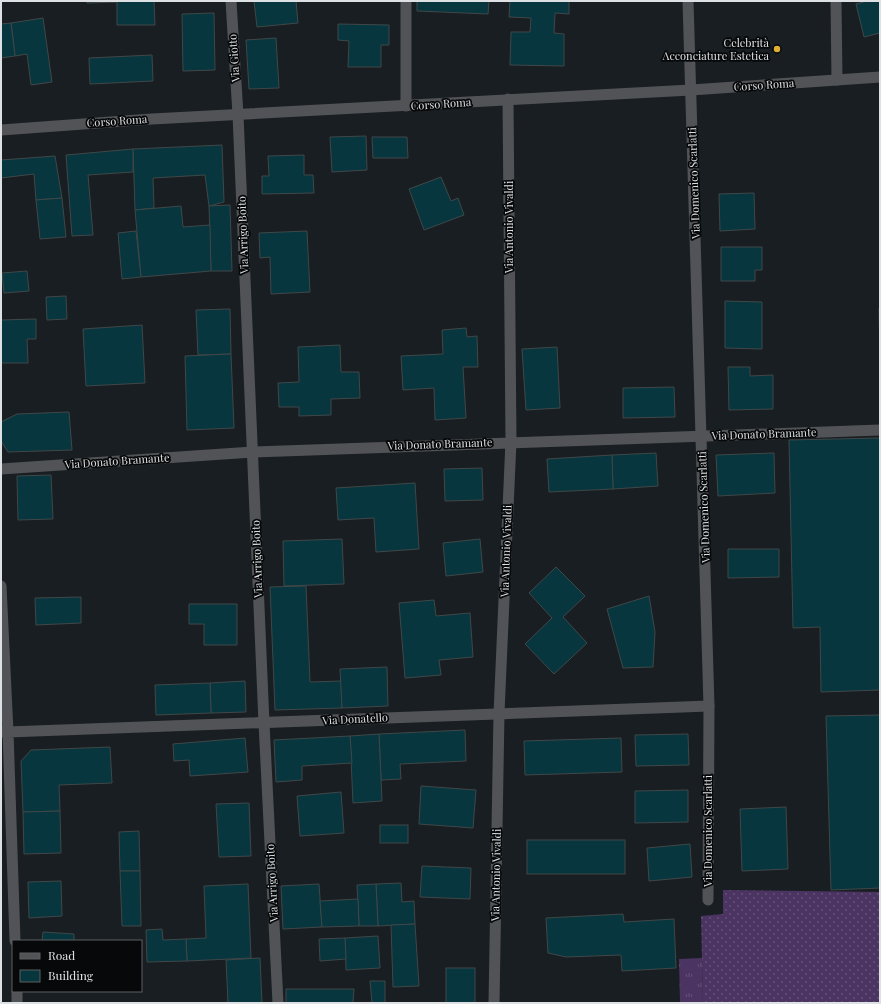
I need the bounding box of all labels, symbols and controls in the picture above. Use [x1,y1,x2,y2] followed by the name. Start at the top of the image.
[224,33,243,84] street label: Via Giotto
[661,35,770,63] place label: Celebrità Acconciature Estetica
[772,44,782,54] marker: Celebrità Acconciature Estetica
[733,75,795,94] street label: Corso Roma
[410,94,472,113] street label: Corso Roma
[86,111,148,130] street label: Corso Roma
[684,127,703,240] street label: Via Domenico Scarlatti
[501,181,516,274] street label: Via Antonio Vivaldi
[234,196,251,275] street label: Via Arrigo Boito
[710,424,817,443] street label: Via Donato Bramante
[386,434,493,453] street label: Via Donato Bramante
[63,449,170,472] street label: Via Donato Bramante
[694,451,713,564] street label: Via Domenico Scarlatti
[496,505,515,598] street label: Via Antonio Vivaldi
[248,520,265,599] street label: Via Arrigo Boito
[321,709,388,728] street label: Via Donatello
[700,775,715,888] street label: Via Domenico Scarlatti
[487,829,504,922] street label: Via Antonio Vivaldi
[262,844,281,923] street label: Via Arrigo Boito
[12,940,142,992] legend
[48,947,75,963] text: Road
[48,967,94,983] text: Building

